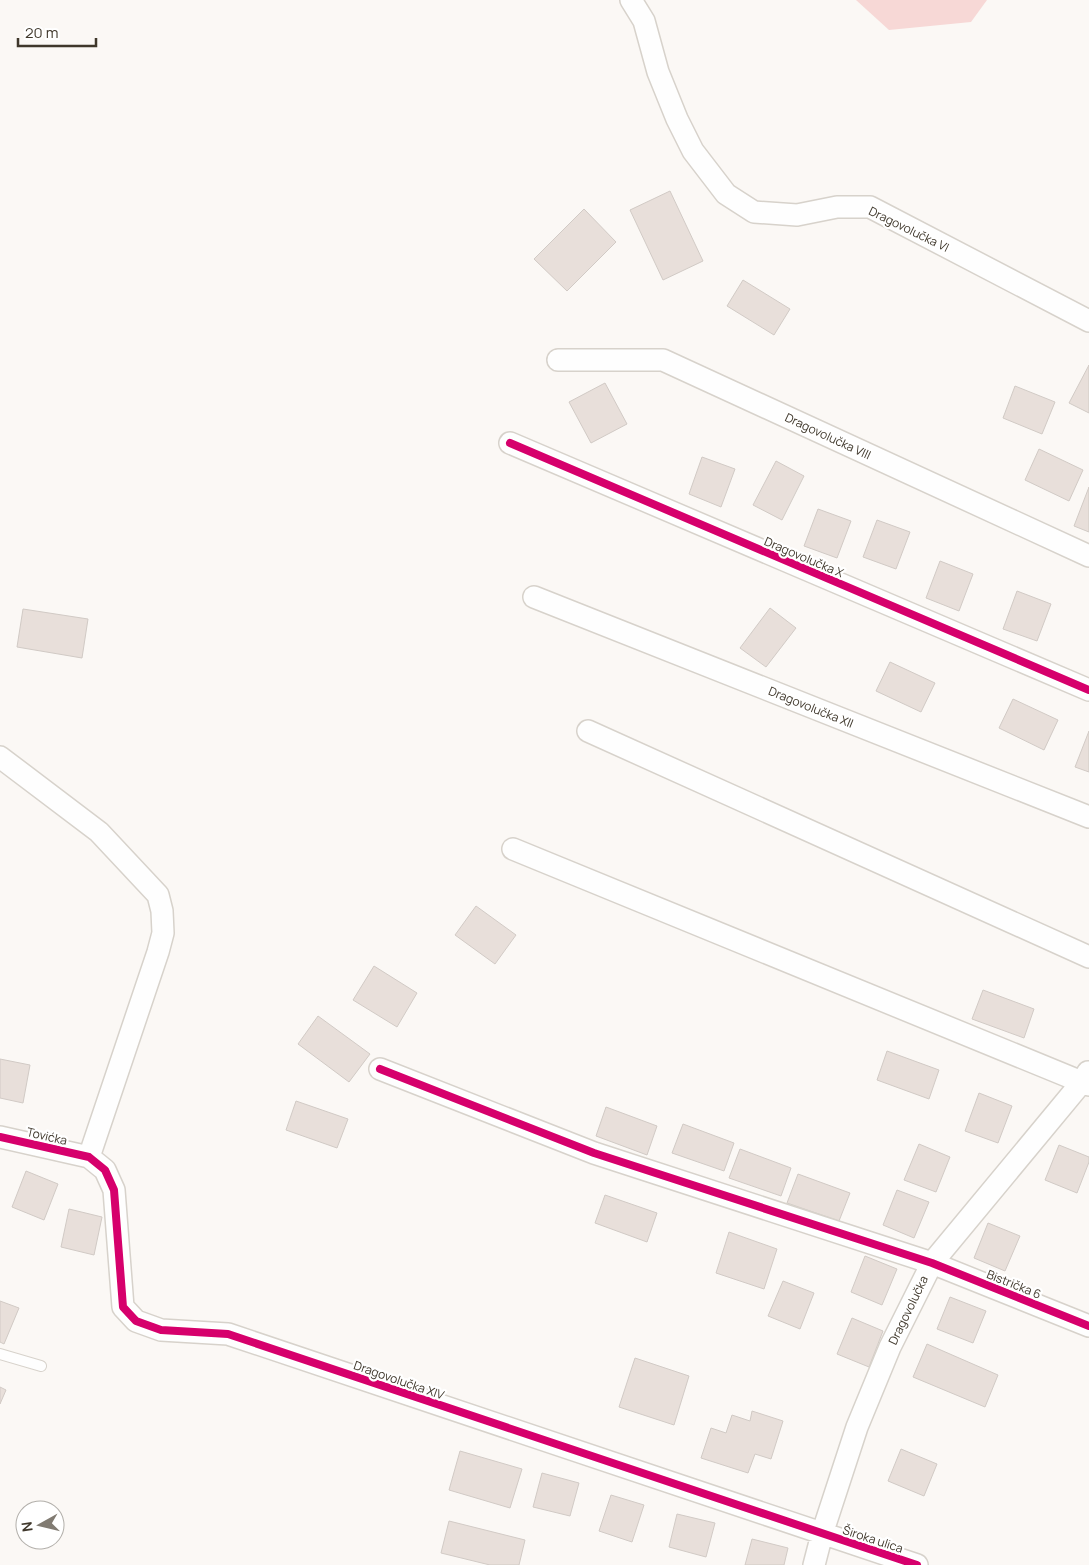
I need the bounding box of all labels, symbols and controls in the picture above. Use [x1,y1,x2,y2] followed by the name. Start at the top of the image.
[18,15,95,47] scale bar
[25,22,58,43] text: 20 m
[866,202,952,256] street label: Dragovolučka VI
[782,409,874,463] street label: Dragovolučka VIII
[762,533,847,582] street label: Dragovolučka X
[766,682,856,732] street label: Dragovolučka XII
[25,1123,69,1149] street label: Tovićka
[984,1265,1044,1303] street label: Bistrička 6
[884,1273,932,1347] street label: Dragovolučka
[351,1357,447,1404] street label: Dragovolučka XIV
[15,1500,65,1550] north arrow
[17,1521,37,1533] text: N
[841,1521,905,1557] street label: Široka ulica

